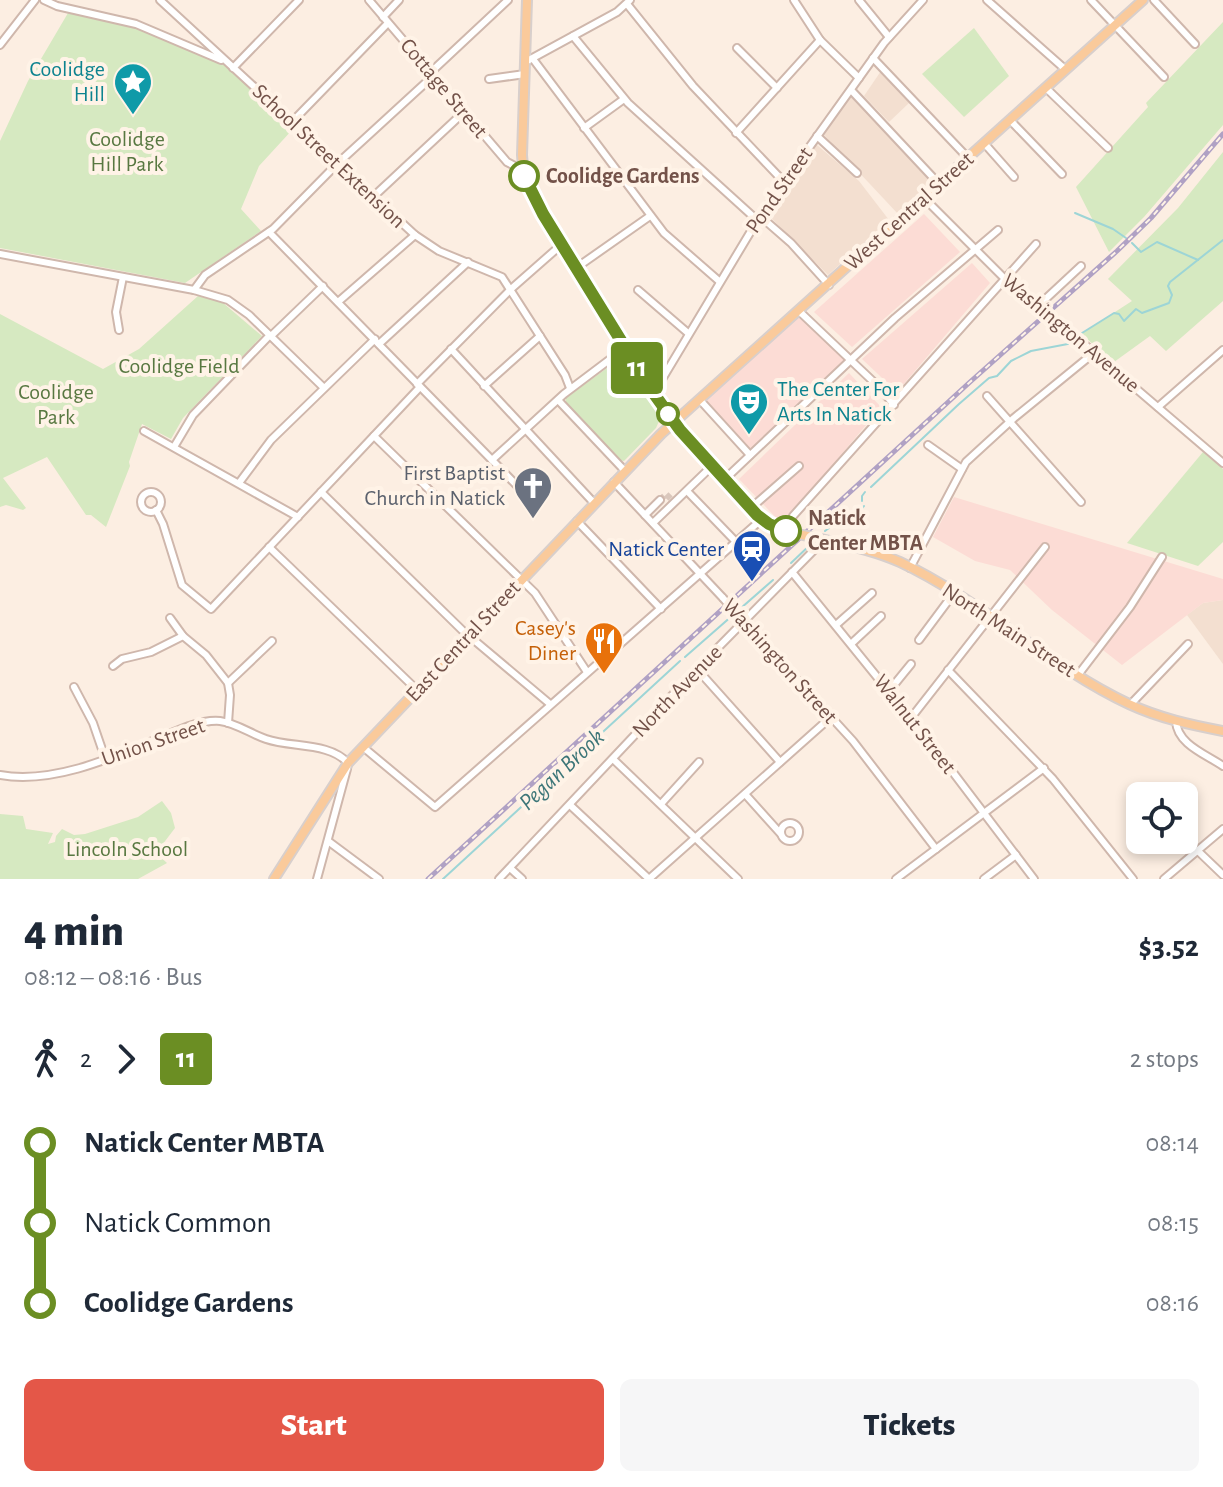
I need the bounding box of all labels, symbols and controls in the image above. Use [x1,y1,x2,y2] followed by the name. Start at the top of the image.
[396,34,492,142] street label: Cottage Street
[29,58,105,105] place label: Coolidge Hill
[112,61,154,116] place icon: Coolidge Hill
[248,80,410,232] street label: School Street Extension
[89,128,165,175] park label: Coolidge Hill Park
[742,143,816,237] street label: Pond Street
[840,148,978,274] street label: West Central Street
[509,161,539,191] marker: Coolidge Gardens
[546,165,700,187] place label: Coolidge Gardens
[998,269,1144,397] street label: Washington Avenue
[601,342,673,394] line badge: 11
[627,354,647,382] text: 11
[118,355,240,377] park label: Coolidge Field
[777,378,899,425] place label: The Center For Arts In Natick
[18,381,94,428] park label: Coolidge Park
[728,381,770,436] theatre icon: The Center For Arts In Natick
[657,403,679,425] unlabelled marker
[365,462,505,509] place label: First Baptist Church in Natick
[512,465,554,520] church icon: First Baptist Church in Natick
[808,507,923,554] place label: Natick Center MBTA
[771,516,801,546] marker: Natick Center MBTA
[731,528,773,583] station icon: Natick Center
[608,538,724,560] place label: Natick Center
[402,576,524,706] street label: East Central Street
[939,579,1079,681] street label: North Main Street
[718,594,842,728] street label: Washington Street
[515,617,576,664] place label: Casey's Diner
[583,620,625,675] restaurant icon: Casey's Diner
[628,641,726,741] street label: North Avenue
[870,670,960,778] street label: Walnut Street
[99,714,207,770] street label: Union Street
[515,725,609,815] water label: Pegan Brook
[1126,782,1198,854] map controls
[1126,782,1198,854] button: locate
[66,838,188,860] park label: Lincoln School
[24,910,124,954] text: 4 min
[1139,932,1199,962] text: $3.52
[24,964,202,990] text: 08:12 – 08:16 · Bus
[24,1037,68,1081] icon: walk
[104,1037,148,1081] icon: forward
[176,1045,196,1073] text: 11
[80,1046,92,1072] text: 2
[1130,1046,1199,1072] text: 2 stops
[84,1128,324,1158] text: Natick Center MBTA
[1146,1130,1199,1156] text: 08:14
[84,1208,272,1238] text: Natick Common
[1147,1210,1199,1236] text: 08:15
[84,1288,293,1318] text: Coolidge Gardens
[1146,1290,1199,1316] text: 08:16
[24,1379,604,1471] button: Start
[620,1379,1199,1471] button: Tickets

